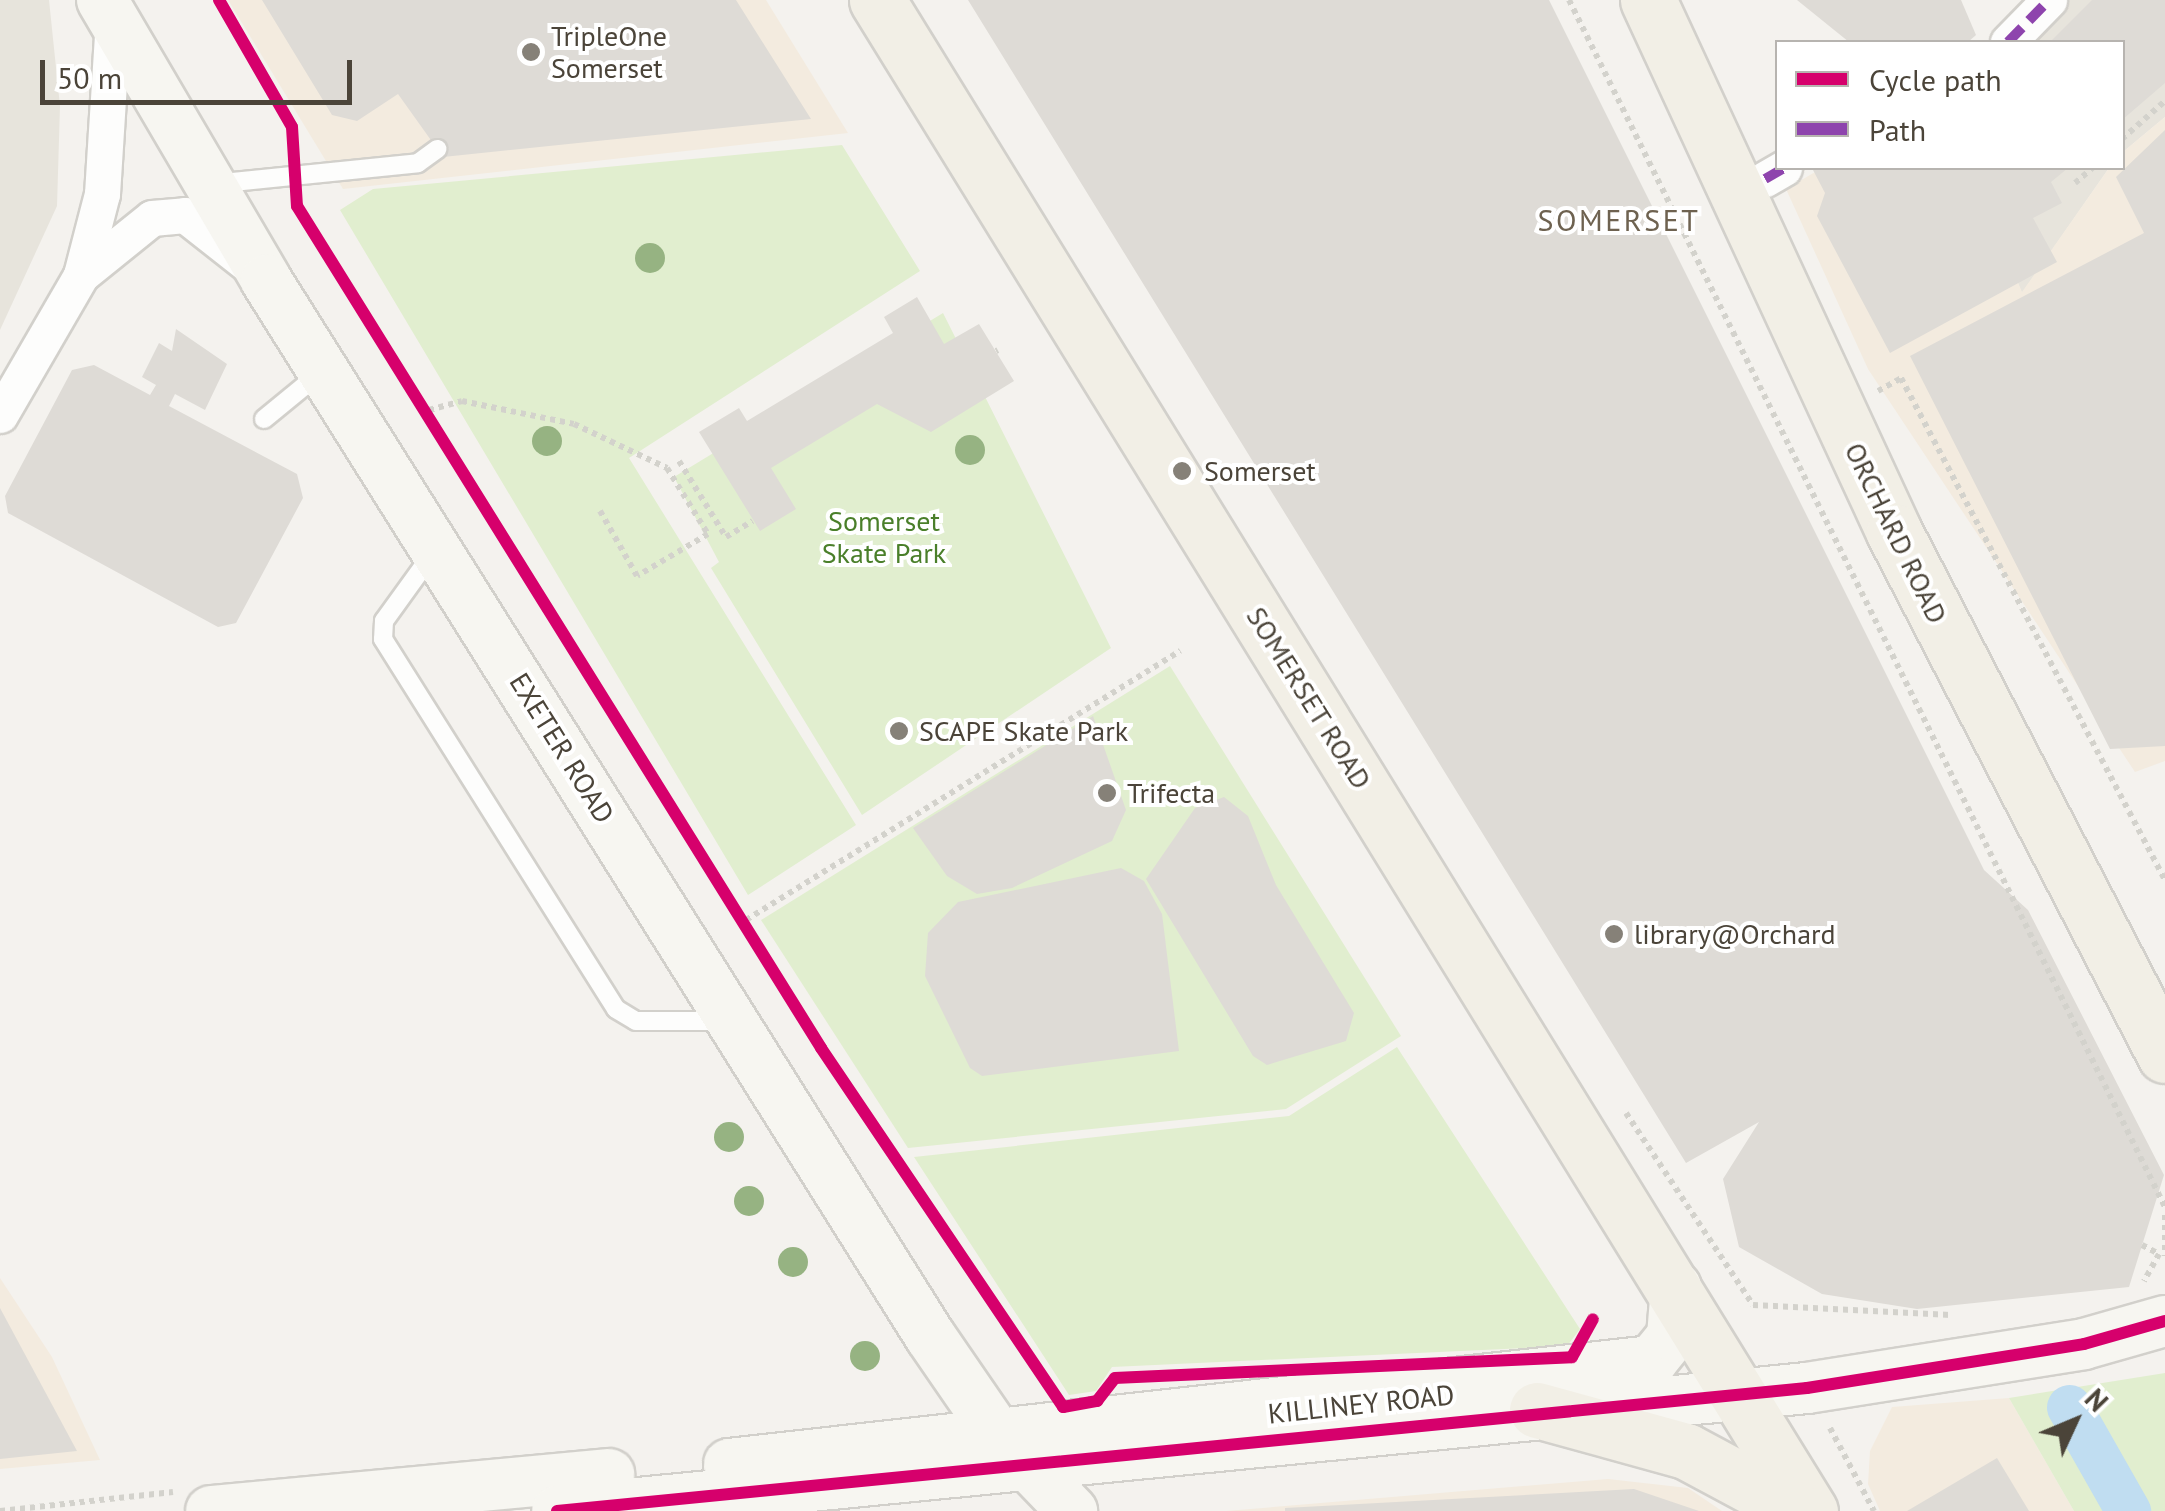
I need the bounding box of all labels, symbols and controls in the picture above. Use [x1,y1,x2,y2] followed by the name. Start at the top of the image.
[551,19,667,85] place label: TripleOne Somerset
[45,40,358,102] scale bar
[1775,40,2125,170] legend
[520,41,542,63] marker: TripleOne Somerset
[57,58,122,97] text: 50 m
[1869,60,2002,99] text: Cycle path
[1869,110,1926,149] text: Path
[1538,202,1700,238] district label: SOMERSET
[1838,437,1954,629] street label: ORCHARD ROAD
[1204,454,1316,488] place label: Somerset
[1169,458,1195,484] marker: Somerset
[822,504,946,570] park label: Somerset Skate Park
[1239,600,1379,796] street label: SOMERSET ROAD
[503,667,621,829] street label: EXETER ROAD
[919,714,1128,748] place label: SCAPE Skate Park
[888,720,910,742] marker: SCAPE Skate Park
[1127,776,1215,810] place label: Trifecta
[1096,782,1118,804] marker: Trifecta
[1634,917,1836,951] place label: library@Orchard
[1603,923,1625,945] marker: library@Orchard
[2025,1371,2125,1471] north arrow
[1266,1377,1456,1431] street label: KILLINEY ROAD
[2077,1380,2117,1419] text: N

